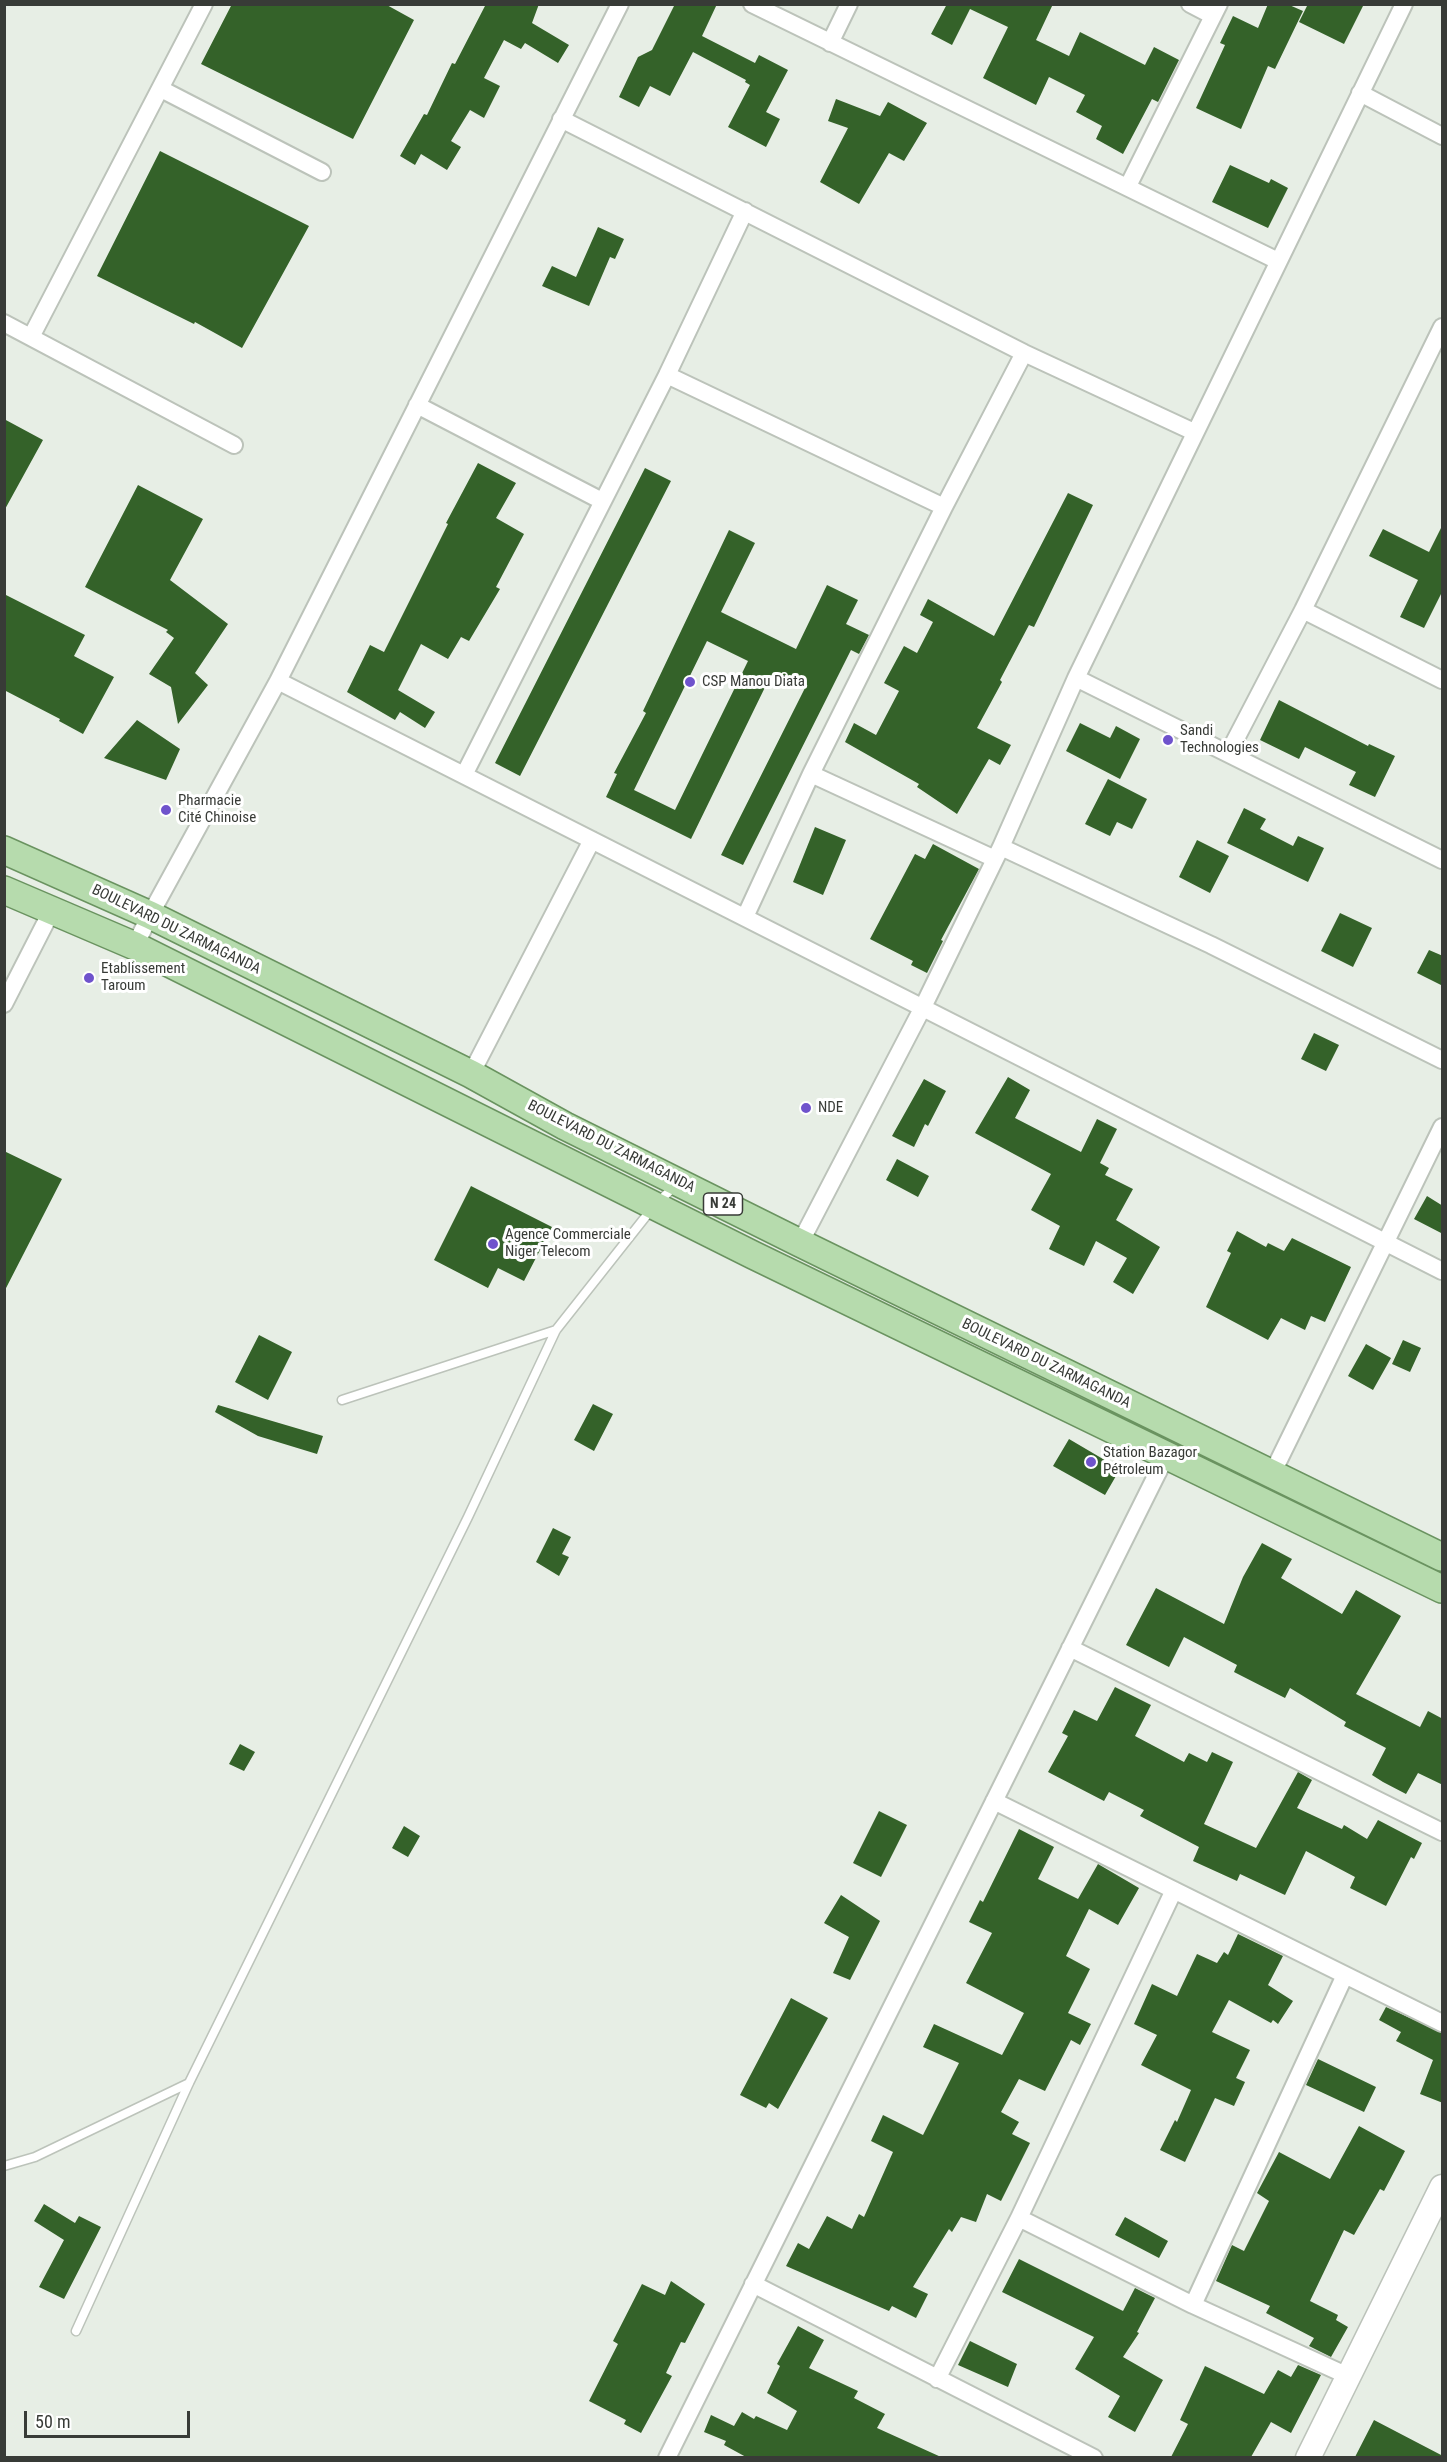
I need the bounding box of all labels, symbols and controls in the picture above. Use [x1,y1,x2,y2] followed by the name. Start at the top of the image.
[702,673,805,691] place label: CSP Manou Diata
[683,675,697,689] marker: CSP Manou Diata
[1180,722,1259,757] place label: Sandi Technologies
[1161,733,1175,747] marker: Sandi Technologies
[178,792,256,827] place label: Pharmacie Cité Chinoise
[159,803,173,817] marker: Pharmacie Cité Chinoise
[89,881,263,979] street label: BOULEVARD DU ZARMAGANDA
[101,960,185,995] place label: Etablissement Taroum
[82,971,96,985] marker: Etablissement Taroum
[524,1097,698,1197] street label: BOULEVARD DU ZARMAGANDA
[818,1099,843,1117] place label: NDE
[799,1101,813,1115] marker: NDE
[704,1193,742,1215] road number: N 24
[505,1226,631,1261] place label: Agence Commerciale Niger Telecom
[486,1237,500,1251] marker: Agence Commerciale Niger Telecom
[959,1315,1133,1413] street label: BOULEVARD DU ZARMAGANDA
[1103,1444,1197,1479] place label: Station Bazagor Pétroleum
[1084,1455,1098,1469] marker: Station Bazagor Pétroleum
[27,2399,194,2437] scale bar
[35,2411,70,2432] text: 50 m

